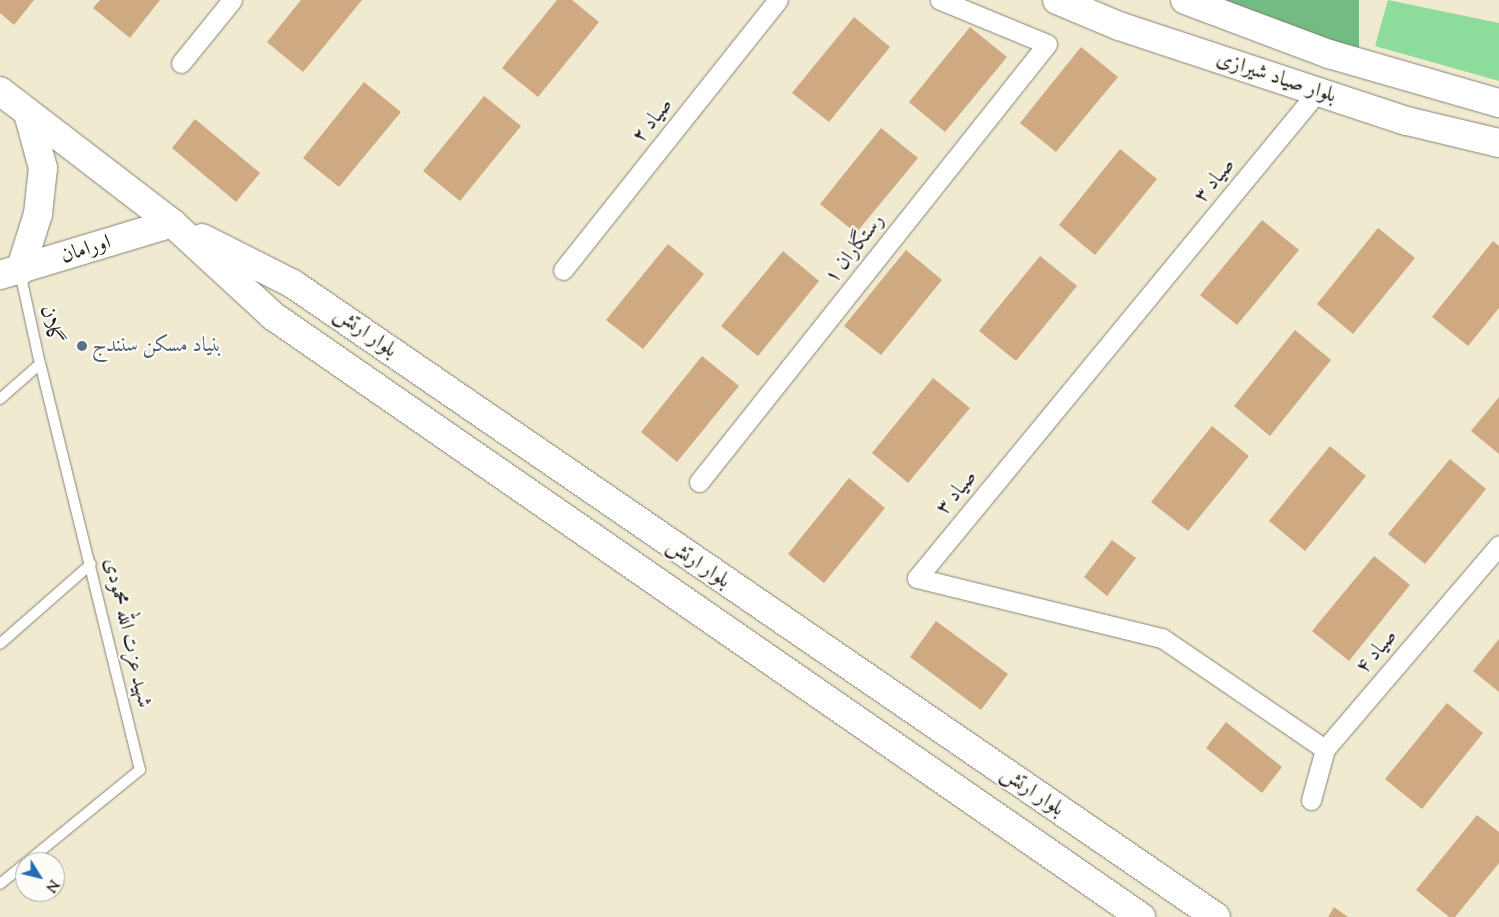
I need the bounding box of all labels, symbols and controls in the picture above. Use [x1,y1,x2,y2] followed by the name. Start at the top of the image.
[1213,47,1339,109] street label: بلوار صیاد شیرازی
[627,93,679,149] street label: صیاد ۲
[1189,153,1241,209] street label: صیاد ۳
[820,209,890,289] street label: رستگاران ۱
[58,230,114,270] street label: اورامان
[329,302,401,364] street label: بلوار ارتش
[34,304,66,346] street label: گلان
[92,333,222,359] place label: بنیاد مسکن سنندج
[76,340,88,352] marker: بنیاد مسکن سنندج
[931,465,983,521] street label: صیاد ۳
[661,534,735,594] street label: بلوار ارتش
[98,556,156,710] street label: شهید عزت الله محمودی
[1351,625,1403,679] street label: صیاد ۴
[995,762,1069,822] street label: بلوار ارتش
[15,852,65,902] north arrow
[40,875,63,896] text: N

